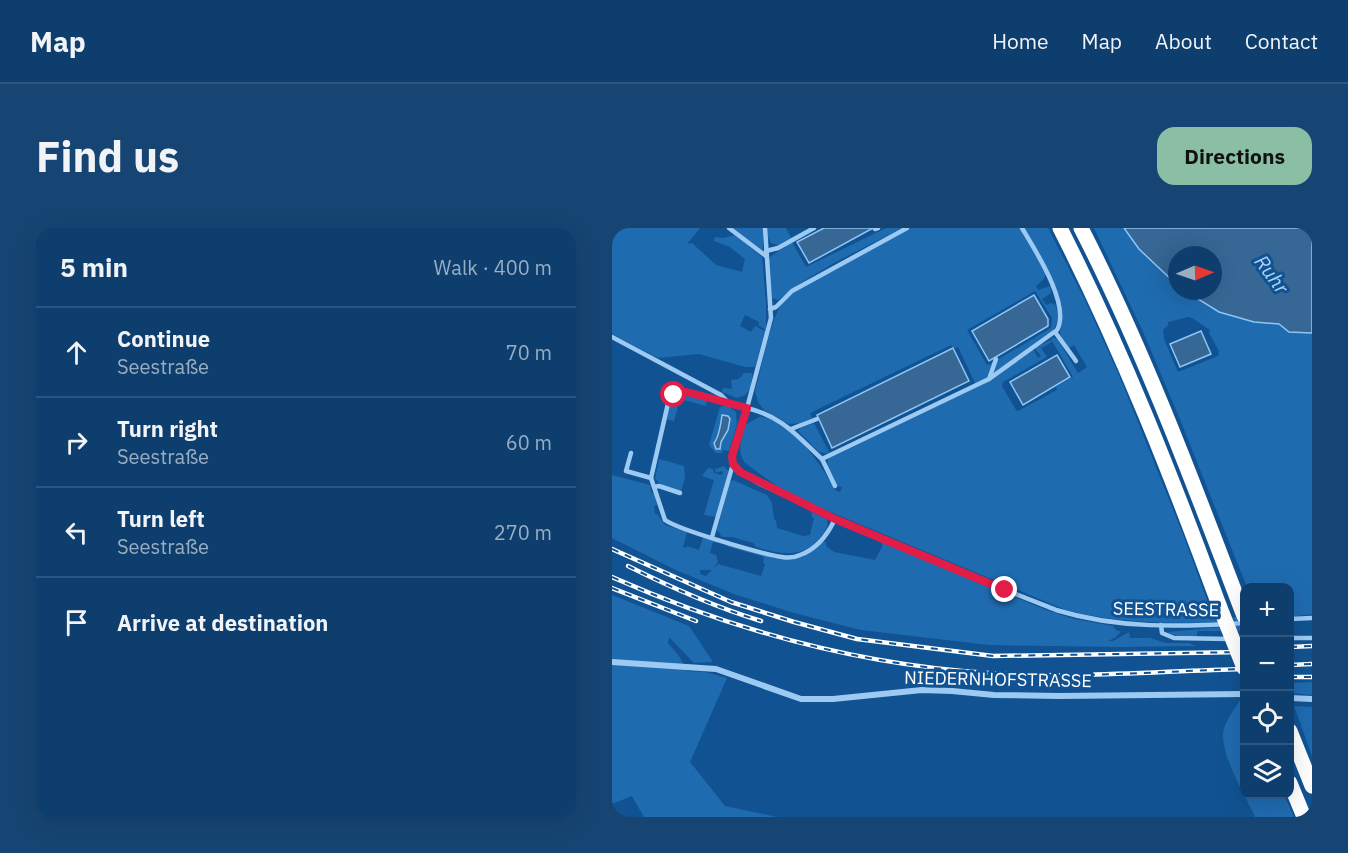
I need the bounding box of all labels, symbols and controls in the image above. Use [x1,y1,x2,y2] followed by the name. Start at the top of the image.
[30,23,86,60] text: Map
[992,27,1049,55] text: Home
[1082,27,1122,55] text: Map
[1155,27,1212,55] text: About
[1245,27,1318,55] text: Contact
[1157,127,1312,185] button: Directions
[36,129,179,184] text: Find us
[1168,246,1222,300] north arrow
[1249,249,1296,299] water label: Ruhr
[60,250,128,284] text: 5 min
[434,254,552,281] text: Walk · 400 m
[117,324,210,353] text: Continue
[60,336,93,369] icon: ahead
[506,339,552,366] text: 70 m
[117,353,209,380] text: Seestraße
[660,381,686,407] route start
[117,414,218,443] text: Turn right
[60,426,93,459] icon: right
[506,429,552,456] text: 60 m
[117,443,209,470] text: Seestraße
[117,504,205,533] text: Turn left
[60,516,93,549] icon: left
[494,519,552,546] text: 270 m
[117,533,209,560] text: Seestraße
[991,576,1017,602] route end
[1240,583,1294,799] map controls
[1240,583,1294,637] button: +
[1113,597,1219,621] street label: SEESTRASSE
[60,606,93,639] icon: arrive
[117,608,328,637] text: Arrive at destination
[1240,637,1294,691] button: −
[904,666,1092,692] street label: NIEDERNHOFSTRASSE
[1240,691,1294,745] button: locate
[1240,745,1294,799] button: layers

